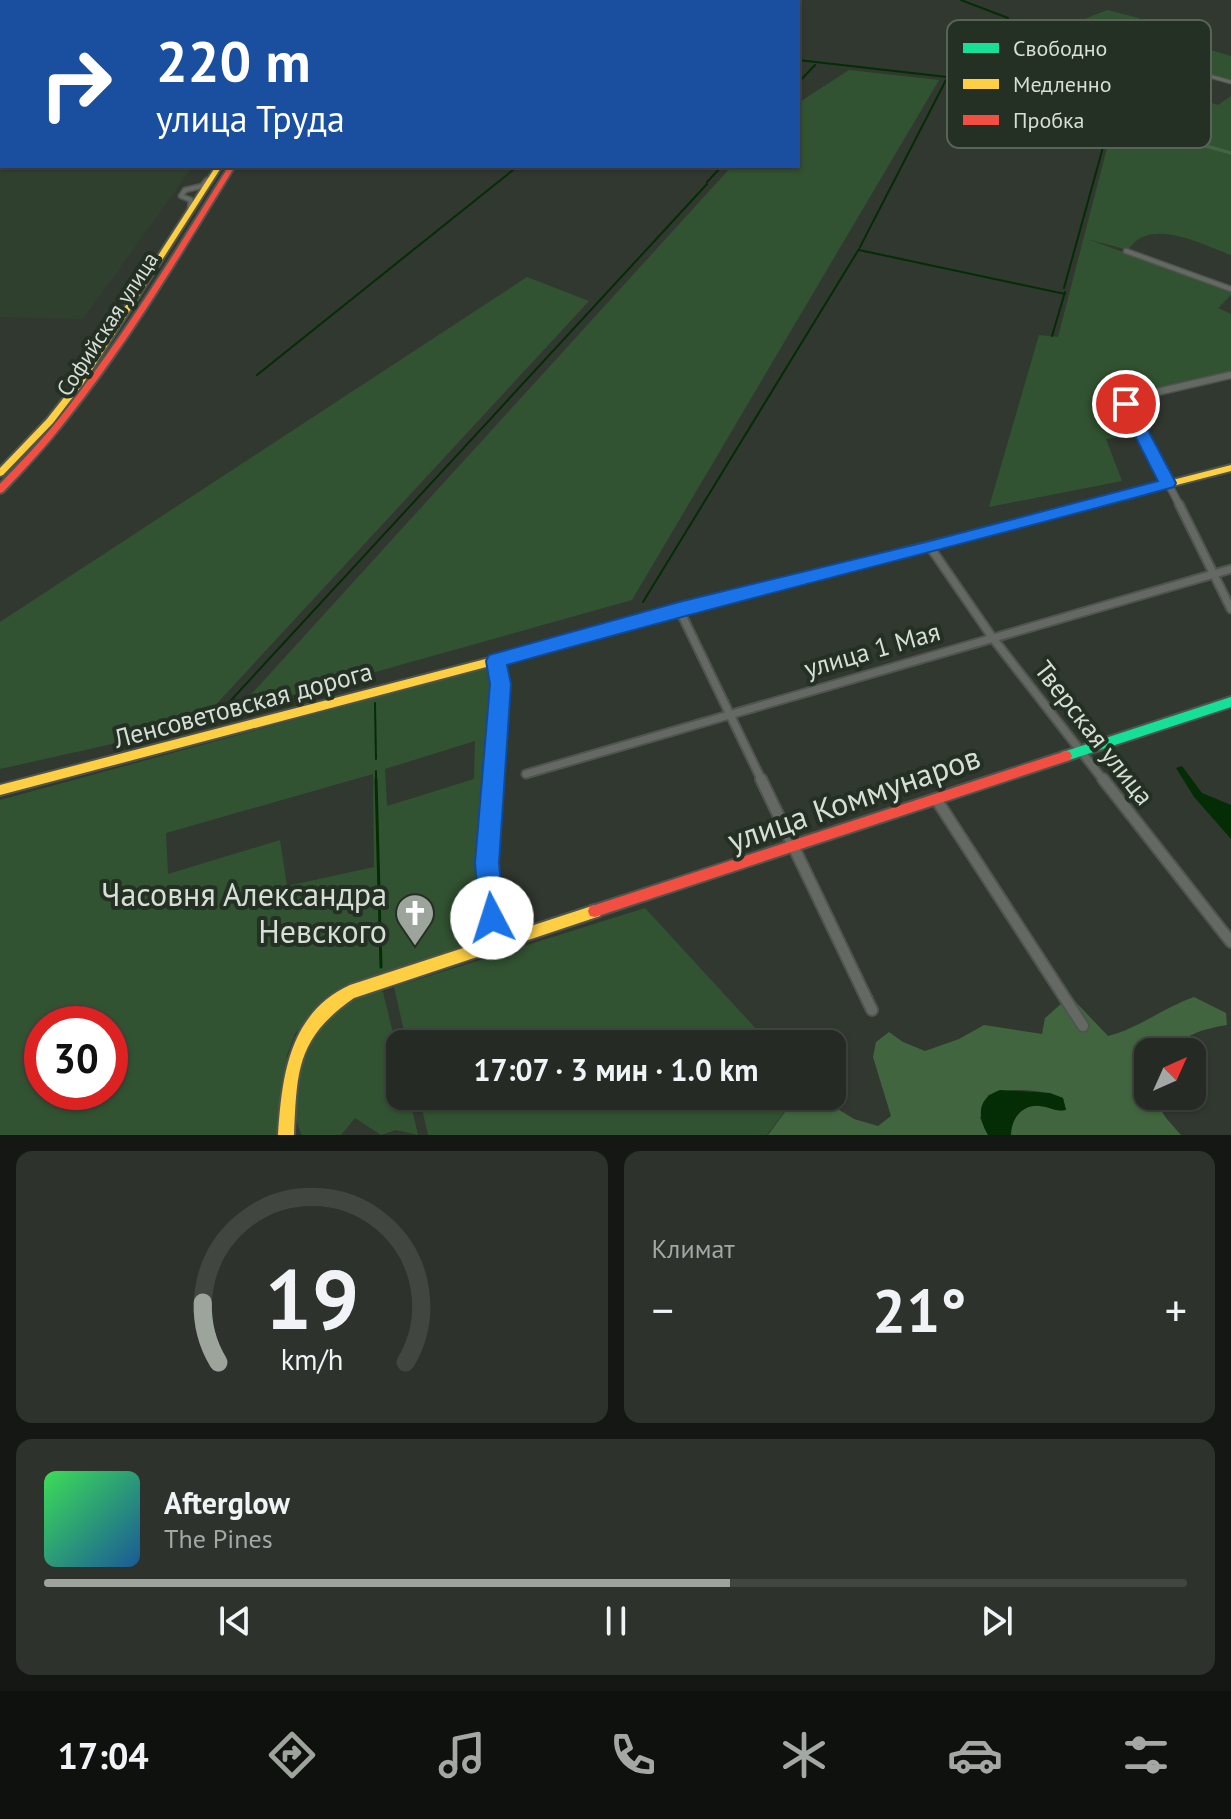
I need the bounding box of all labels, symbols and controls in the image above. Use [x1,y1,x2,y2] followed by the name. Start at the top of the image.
[947,20,1211,148] legend
[156,25,311,97] text: 220 m
[24,32,128,136] icon: right
[1013,34,1107,62] text: Свободно
[1013,70,1111,98] text: Медленно
[156,95,345,142] text: улица Труда
[1013,106,1084,134] text: Пробка
[50,247,164,401] street label: Софийская улица
[1092,370,1160,438] pin
[1104,382,1148,426] icon: arrive
[800,614,944,685] street label: улица 1 Мая
[109,654,376,755] street label: Ленсоветовская дорога
[1028,654,1161,812] street label: Тверская улица
[722,735,985,861] street label: улица Коммунаров
[101,873,387,952] place label: Часовня Александра Невского
[450,876,534,960] position arrow
[394,892,436,947] church icon: Часовня Александра Невского
[24,1006,128,1110] speed limit sign: 30
[1134,1038,1206,1110] north arrow
[1134,1038,1206,1110] map controls
[474,1050,758,1089] text: 17:07 · 3 мин · 1.0 km
[652,1232,735,1265] text: Климат
[265,1244,359,1352] text: 19
[872,1271,966,1349] text: 21°
[652,1281,674,1338] text: −
[1165,1281,1187,1338] text: +
[280,1341,343,1378] text: km/h
[164,1483,290,1522] text: Afterglow
[164,1522,273,1555] text: The Pines
[213,1599,257,1643] icon: previous
[594,1599,638,1643] icon: pause
[975,1599,1019,1643] icon: next
[264,1727,320,1783] icon: directions
[434,1727,490,1783] icon: music
[605,1727,661,1783] icon: phone
[776,1727,832,1783] icon: climate
[947,1727,1003,1783] icon: car
[1118,1727,1174,1783] icon: filters
[57,1732,149,1779] text: 17:04

